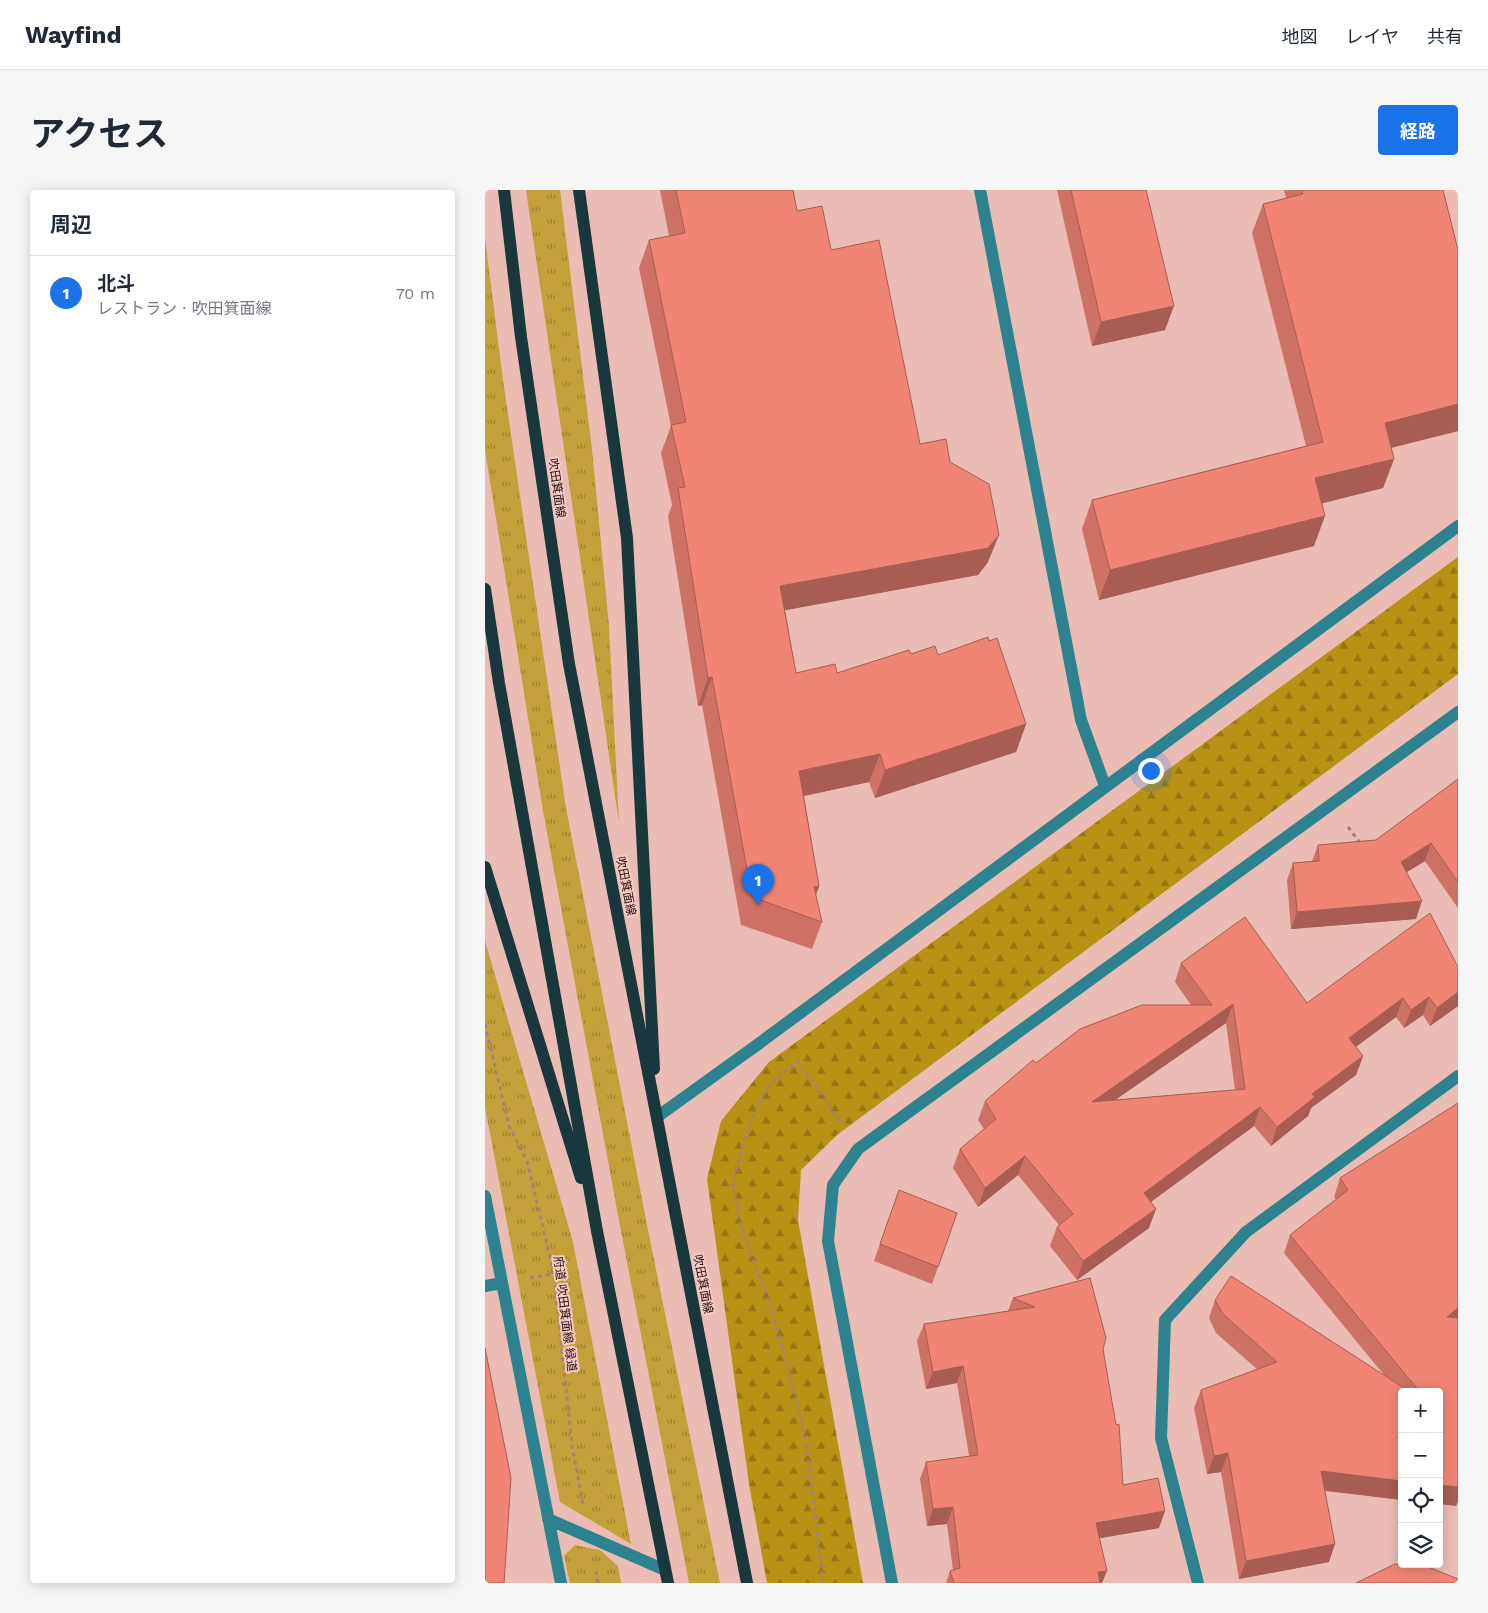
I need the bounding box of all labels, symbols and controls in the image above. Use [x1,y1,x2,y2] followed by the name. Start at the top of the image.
[25,21,121,49] text: Wayfind
[1282,26,1318,47] text: 地図
[1346,26,1399,47] text: レイヤ
[1427,26,1463,47] text: 共有
[1378,105,1458,155] button: 経路
[30,113,168,155] text: アクセス
[50,212,92,237] text: 周辺
[97,272,135,295] text: 北斗
[63,284,69,303] text: 1
[396,284,435,303] text: 70 m
[97,299,272,318] text: レストラン · 吹田箕面線
[546,457,568,519] street label: 吹田箕面線
[1138,758,1164,784] your location
[613,855,639,917] street label: 吹田箕面線
[742,864,774,905] pin: 1
[690,1253,716,1315] street label: 吹田箕面線
[551,1255,579,1373] street label: 府道 吹田箕面線 緑道
[1398,1388,1443,1568] map controls
[1398,1388,1443,1433] button: +
[1398,1433,1443,1478] button: −
[1398,1478,1443,1523] button: locate
[1398,1523,1443,1568] button: layers

